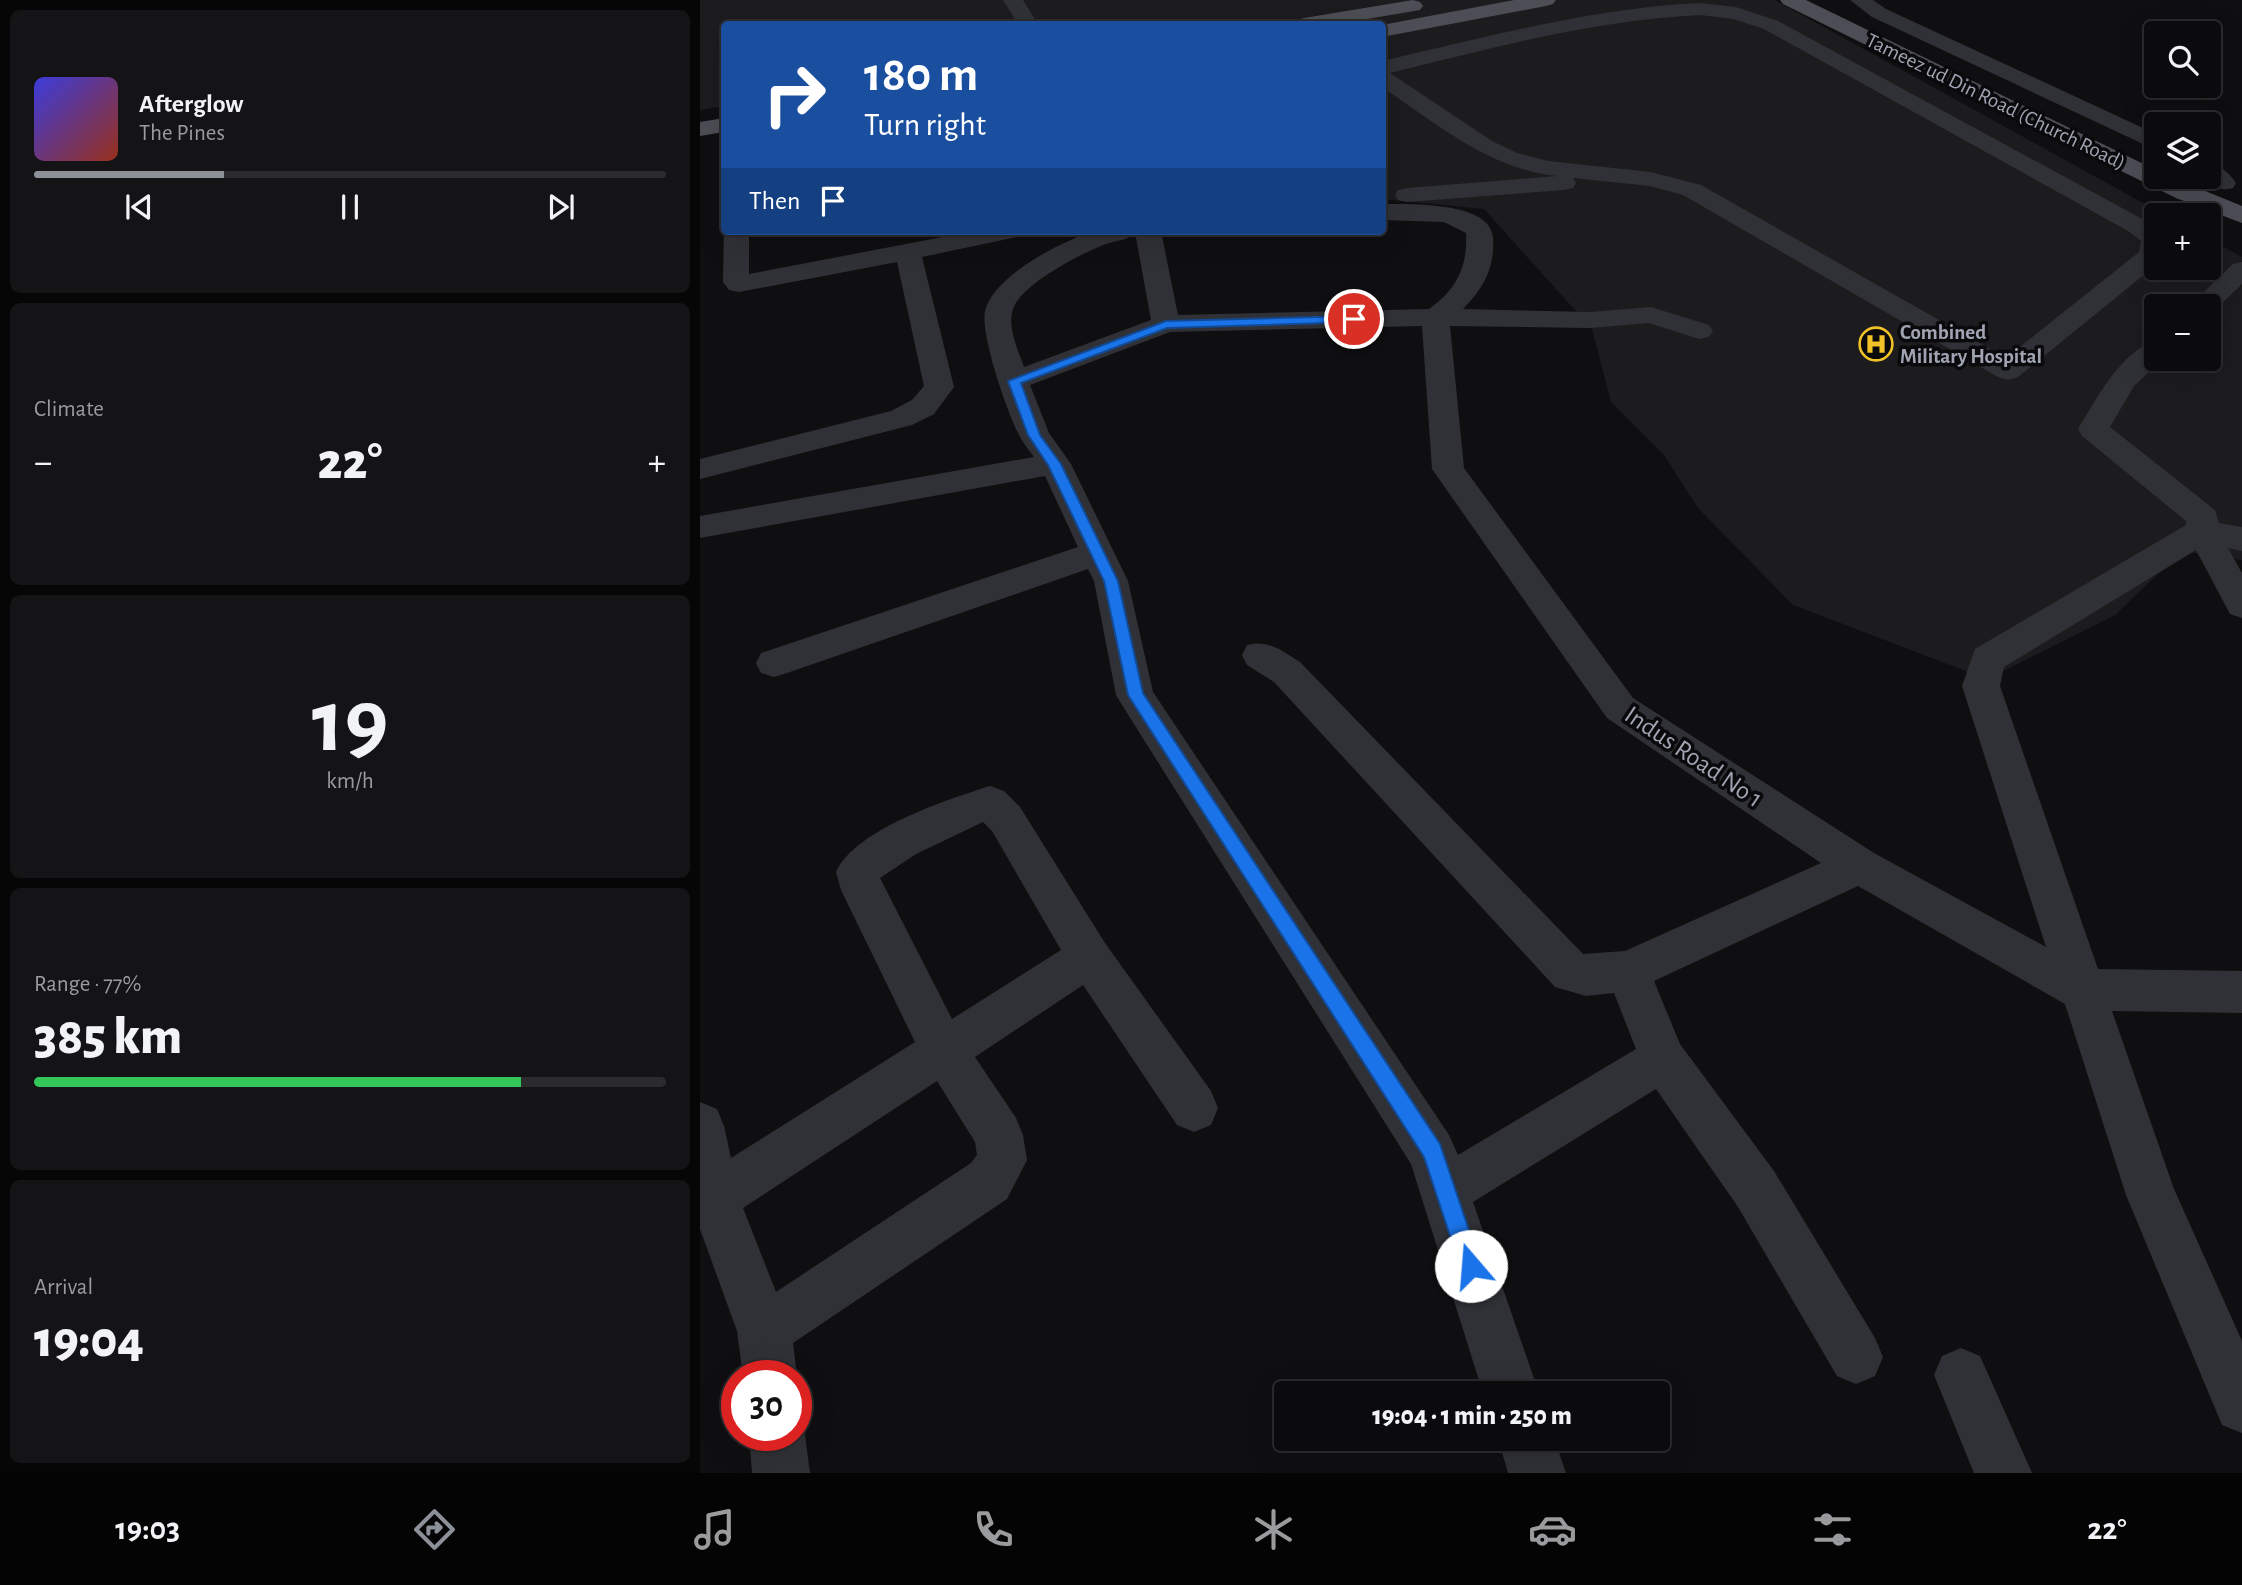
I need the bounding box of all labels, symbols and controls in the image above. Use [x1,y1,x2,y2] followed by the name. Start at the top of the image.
[2144,21,2221,371] map controls
[2144,21,2221,98] button: search
[1863,29,2129,174] street label: Tameez ud Din Road (Church Road)
[749,49,840,140] icon: right
[864,51,978,100] text: 180 m
[139,91,243,117] text: Afterglow
[864,109,986,141] text: Turn right
[2144,112,2221,189] button: layers
[139,122,225,145] text: The Pines
[814,182,852,220] icon: arrive
[120,188,158,226] icon: previous
[331,188,369,226] icon: pause
[542,188,580,226] icon: next
[749,188,800,214] text: Then
[2144,203,2221,280] button: +
[1324,289,1384,349] pin
[2144,294,2221,371] button: −
[1335,300,1373,338] icon: arrive
[1900,322,2042,367] place label: Combined Military Hospital
[1857,325,1895,363] hospital icon: Combined Military Hospital
[34,398,104,421] text: Climate
[317,436,383,488] text: 22°
[34,444,52,482] text: −
[648,444,666,482] text: +
[312,677,388,768] text: 19
[1620,701,1767,812] street label: Indus Road No 1
[326,770,374,793] text: km/h
[34,973,141,996] text: Range · 77%
[34,1011,182,1063] text: 385 km
[1434,1229,1508,1303] position arrow
[34,1276,93,1299] text: Arrival
[34,1314,144,1366] text: 19:04
[721,1360,812,1451] speed limit sign: 30
[1372,1403,1572,1429] text: 19:04 · 1 min · 250 m
[410,1505,459,1554] icon: directions
[690,1505,739,1554] icon: music
[969,1505,1018,1554] icon: phone
[1249,1505,1298,1554] icon: climate
[1528,1505,1577,1554] icon: car
[1808,1505,1857,1554] icon: filters
[115,1513,180,1545] text: 19:03
[2087,1513,2127,1545] text: 22°

